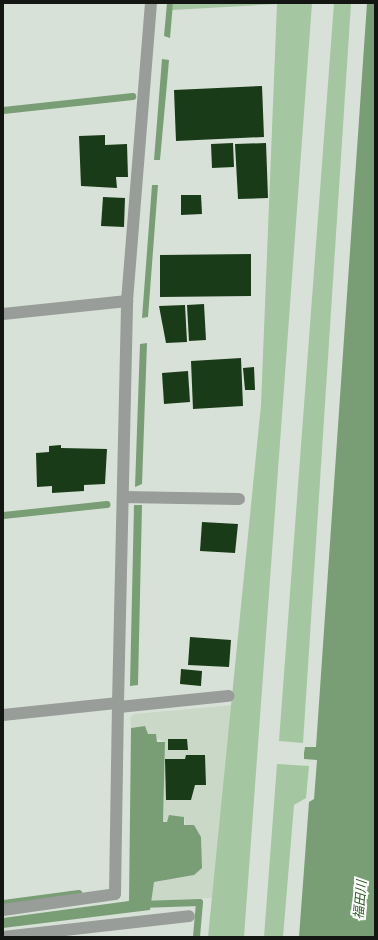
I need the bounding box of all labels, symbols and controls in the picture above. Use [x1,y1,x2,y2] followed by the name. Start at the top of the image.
[352,880,370,920] water label: 福田川

